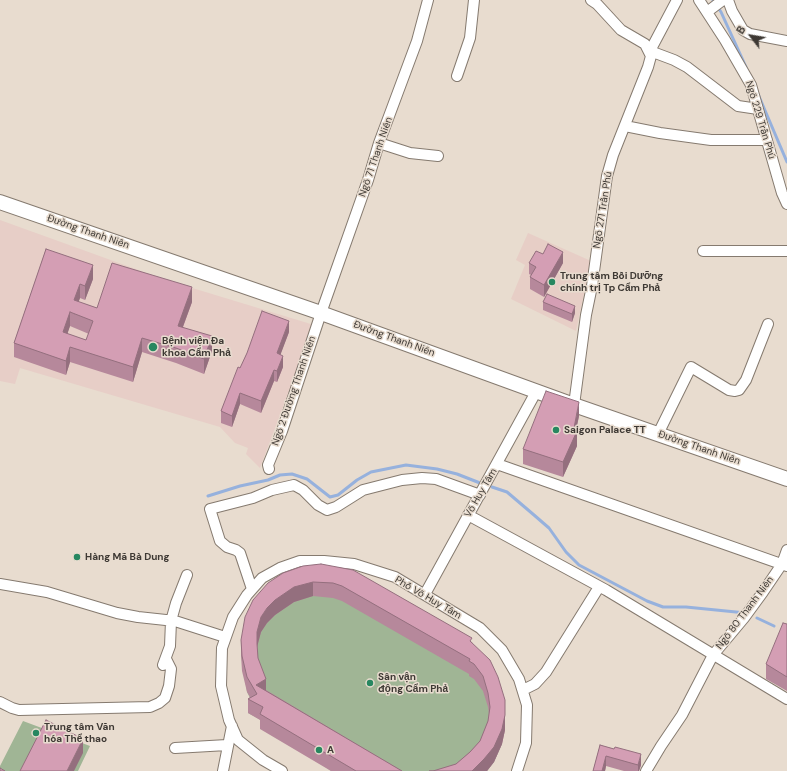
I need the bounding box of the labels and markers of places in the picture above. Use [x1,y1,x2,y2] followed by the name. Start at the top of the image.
[560,270,663,294] place label: Trung tâm Bồi Dưỡng chính trị Tp Cẩm Phả
[547,277,557,287] marker: Trung tâm Bồi Dưỡng chính trị Tp Cẩm Phả
[162,335,231,358] place label: Bệnh viện Đa khoa Cẩm Phả
[147,341,159,353] marker: Bệnh viện Đa khoa Cẩm Phả
[564,424,646,436] place label: Saigon Palace TT
[551,425,561,435] marker: Saigon Palace TT
[85,551,169,563] place label: Hàng Mã Bà Dung
[72,552,82,562] marker: Hàng Mã Bà Dung
[378,671,448,694] place label: Sân vận động Cẩm Phả
[365,678,375,688] marker: Sân vận động Cẩm Phả
[44,721,115,744] place label: Trung tâm Văn hóa Thể thao
[31,728,41,738] marker: Trung tâm Văn hóa Thể thao
[327,744,334,756] place label: A
[314,745,324,755] marker: A

